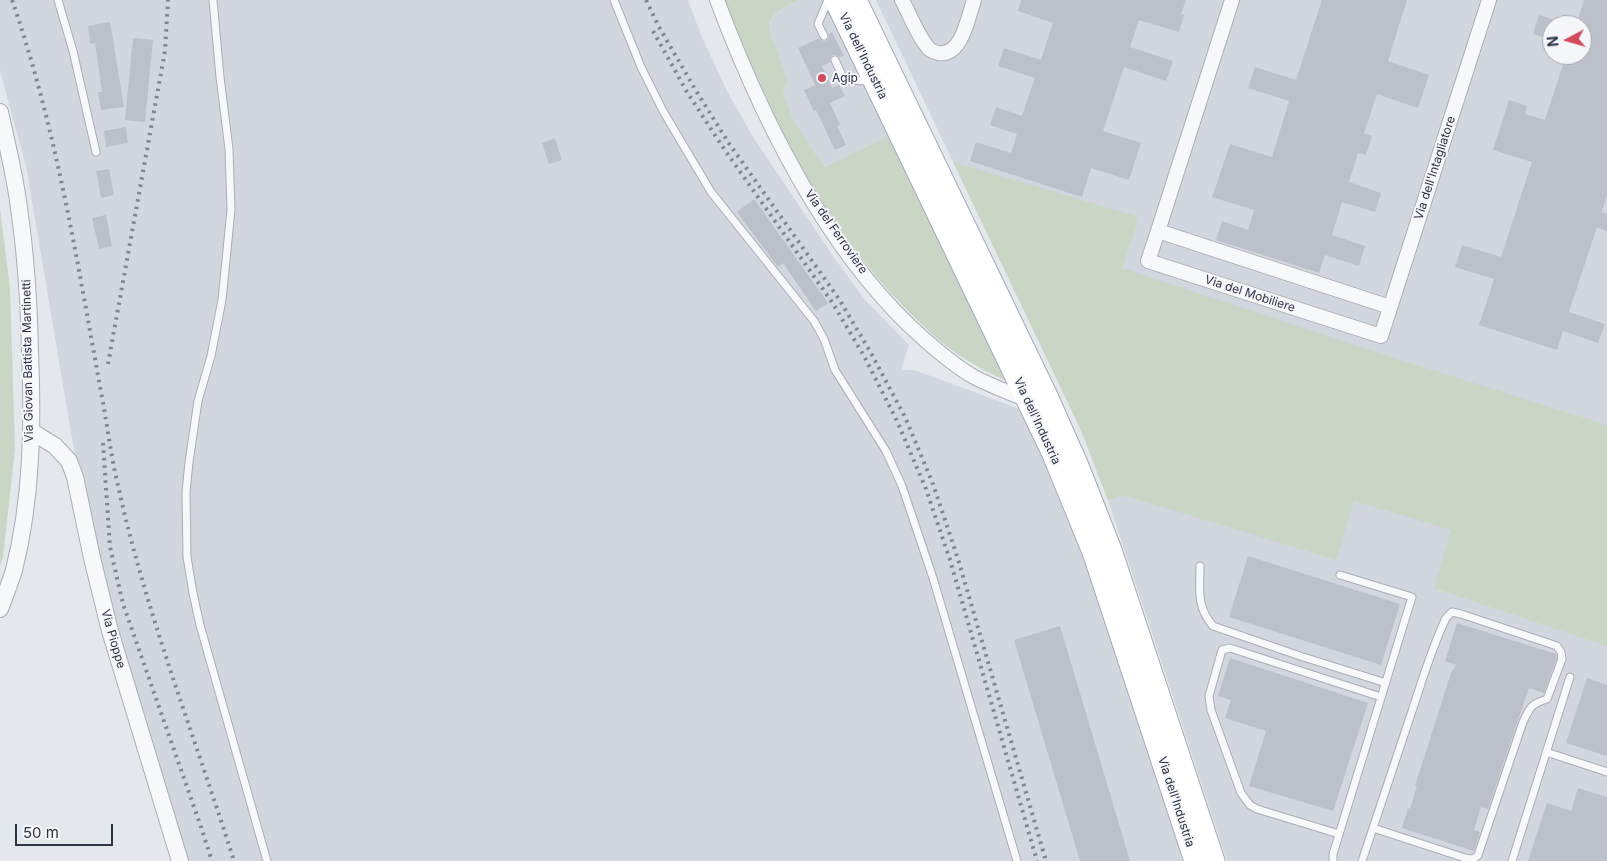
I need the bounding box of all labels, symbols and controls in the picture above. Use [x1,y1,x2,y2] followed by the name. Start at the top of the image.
[836,10,890,102] street label: Via dell'Industria
[1542,15,1592,65] north arrow
[1544,35,1562,48] text: N
[832,71,858,85] place label: Agip
[816,72,828,84] marker: Agip
[1411,114,1459,222] street label: Via dell'Intagliatore
[802,187,870,277] street label: Via del Ferroviere
[1203,273,1297,315] street label: Via del Mobiliere
[19,279,37,443] street label: Via Giovan Battista Martinetti
[1011,375,1063,467] street label: Via dell'Industria
[98,608,128,670] street label: Via Pioppe
[1155,755,1197,849] street label: Via dell'Industria
[18,814,115,846] scale bar
[23,823,59,842] text: 50 m

